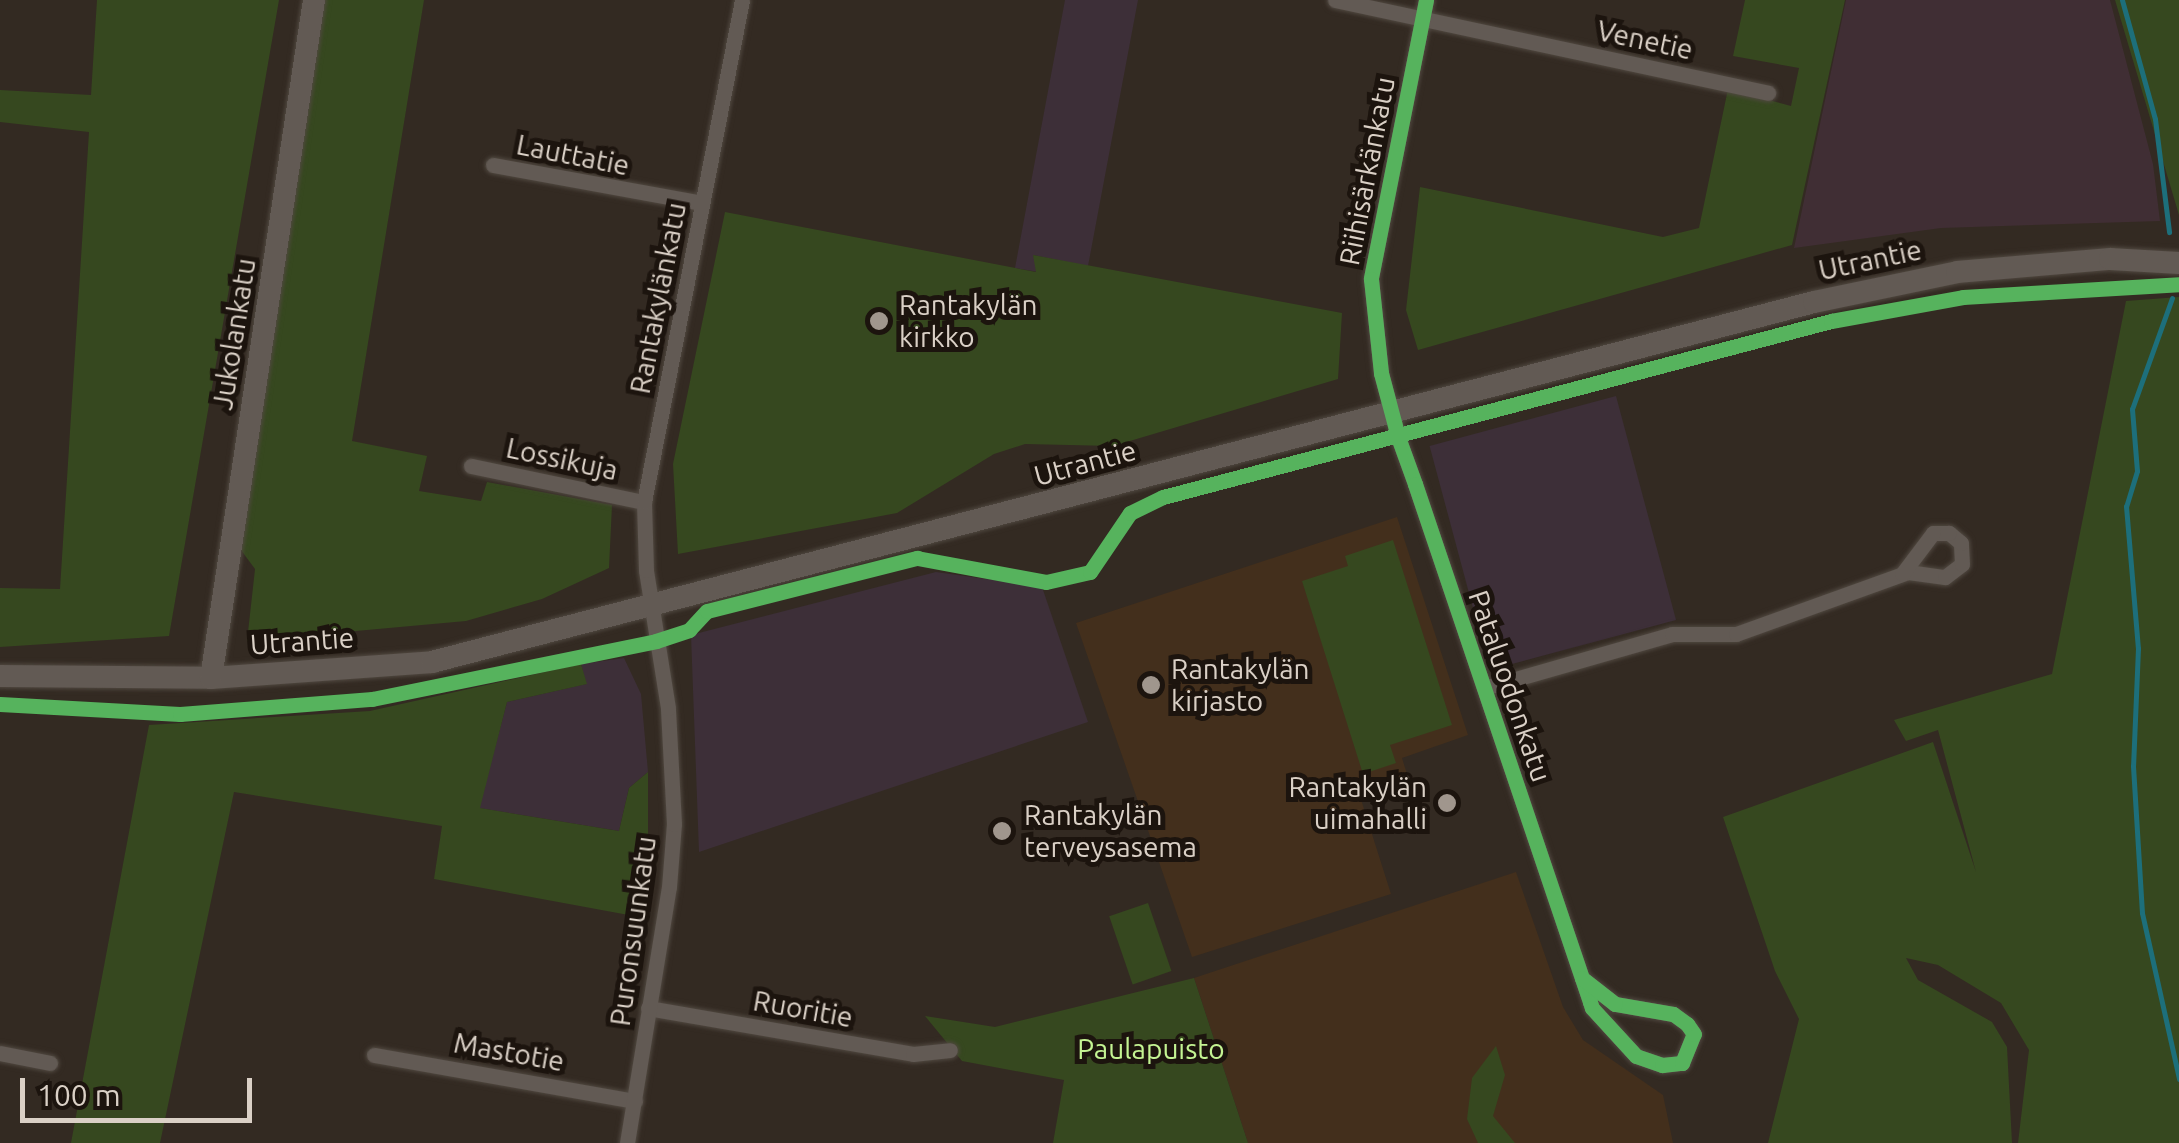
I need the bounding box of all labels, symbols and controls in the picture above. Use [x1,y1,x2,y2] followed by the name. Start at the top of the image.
[1594,13,1696,67] street label: Venetie
[1332,74,1402,268] street label: Riihisärkänkatu
[514,128,632,182] street label: Lauttatie
[623,200,693,396] street label: Rantakylänkatu
[1815,233,1925,287] street label: Utrantie
[205,256,263,412] street label: Jukolankatu
[899,288,1038,354] place label: Rantakylän kirkko
[868,310,890,332] marker: Rantakylän kirkko
[503,431,621,487] street label: Lossikuja
[1030,433,1140,493] street label: Utrantie
[1462,586,1558,786] street label: Pataluodonkatu
[249,621,355,661] street label: Utrantie
[1171,652,1310,718] place label: Rantakylän kirjasto
[1140,674,1162,696] marker: Rantakylän kirjasto
[1288,770,1427,836] place label: Rantakylän uimahalli
[1436,792,1458,814] marker: Rantakylän uimahalli
[1024,798,1197,864] place label: Rantakylän terveysasema
[989,818,1015,844] marker: Rantakylän terveysasema
[603,834,663,1028] street label: Puronsuunkatu
[751,984,855,1034] street label: Ruoritie
[451,1026,567,1078] street label: Mastotie
[1077,1032,1225,1066] park label: Paulapuisto
[25,1058,258,1120] scale bar
[37,1078,121,1112] text: 100 m

